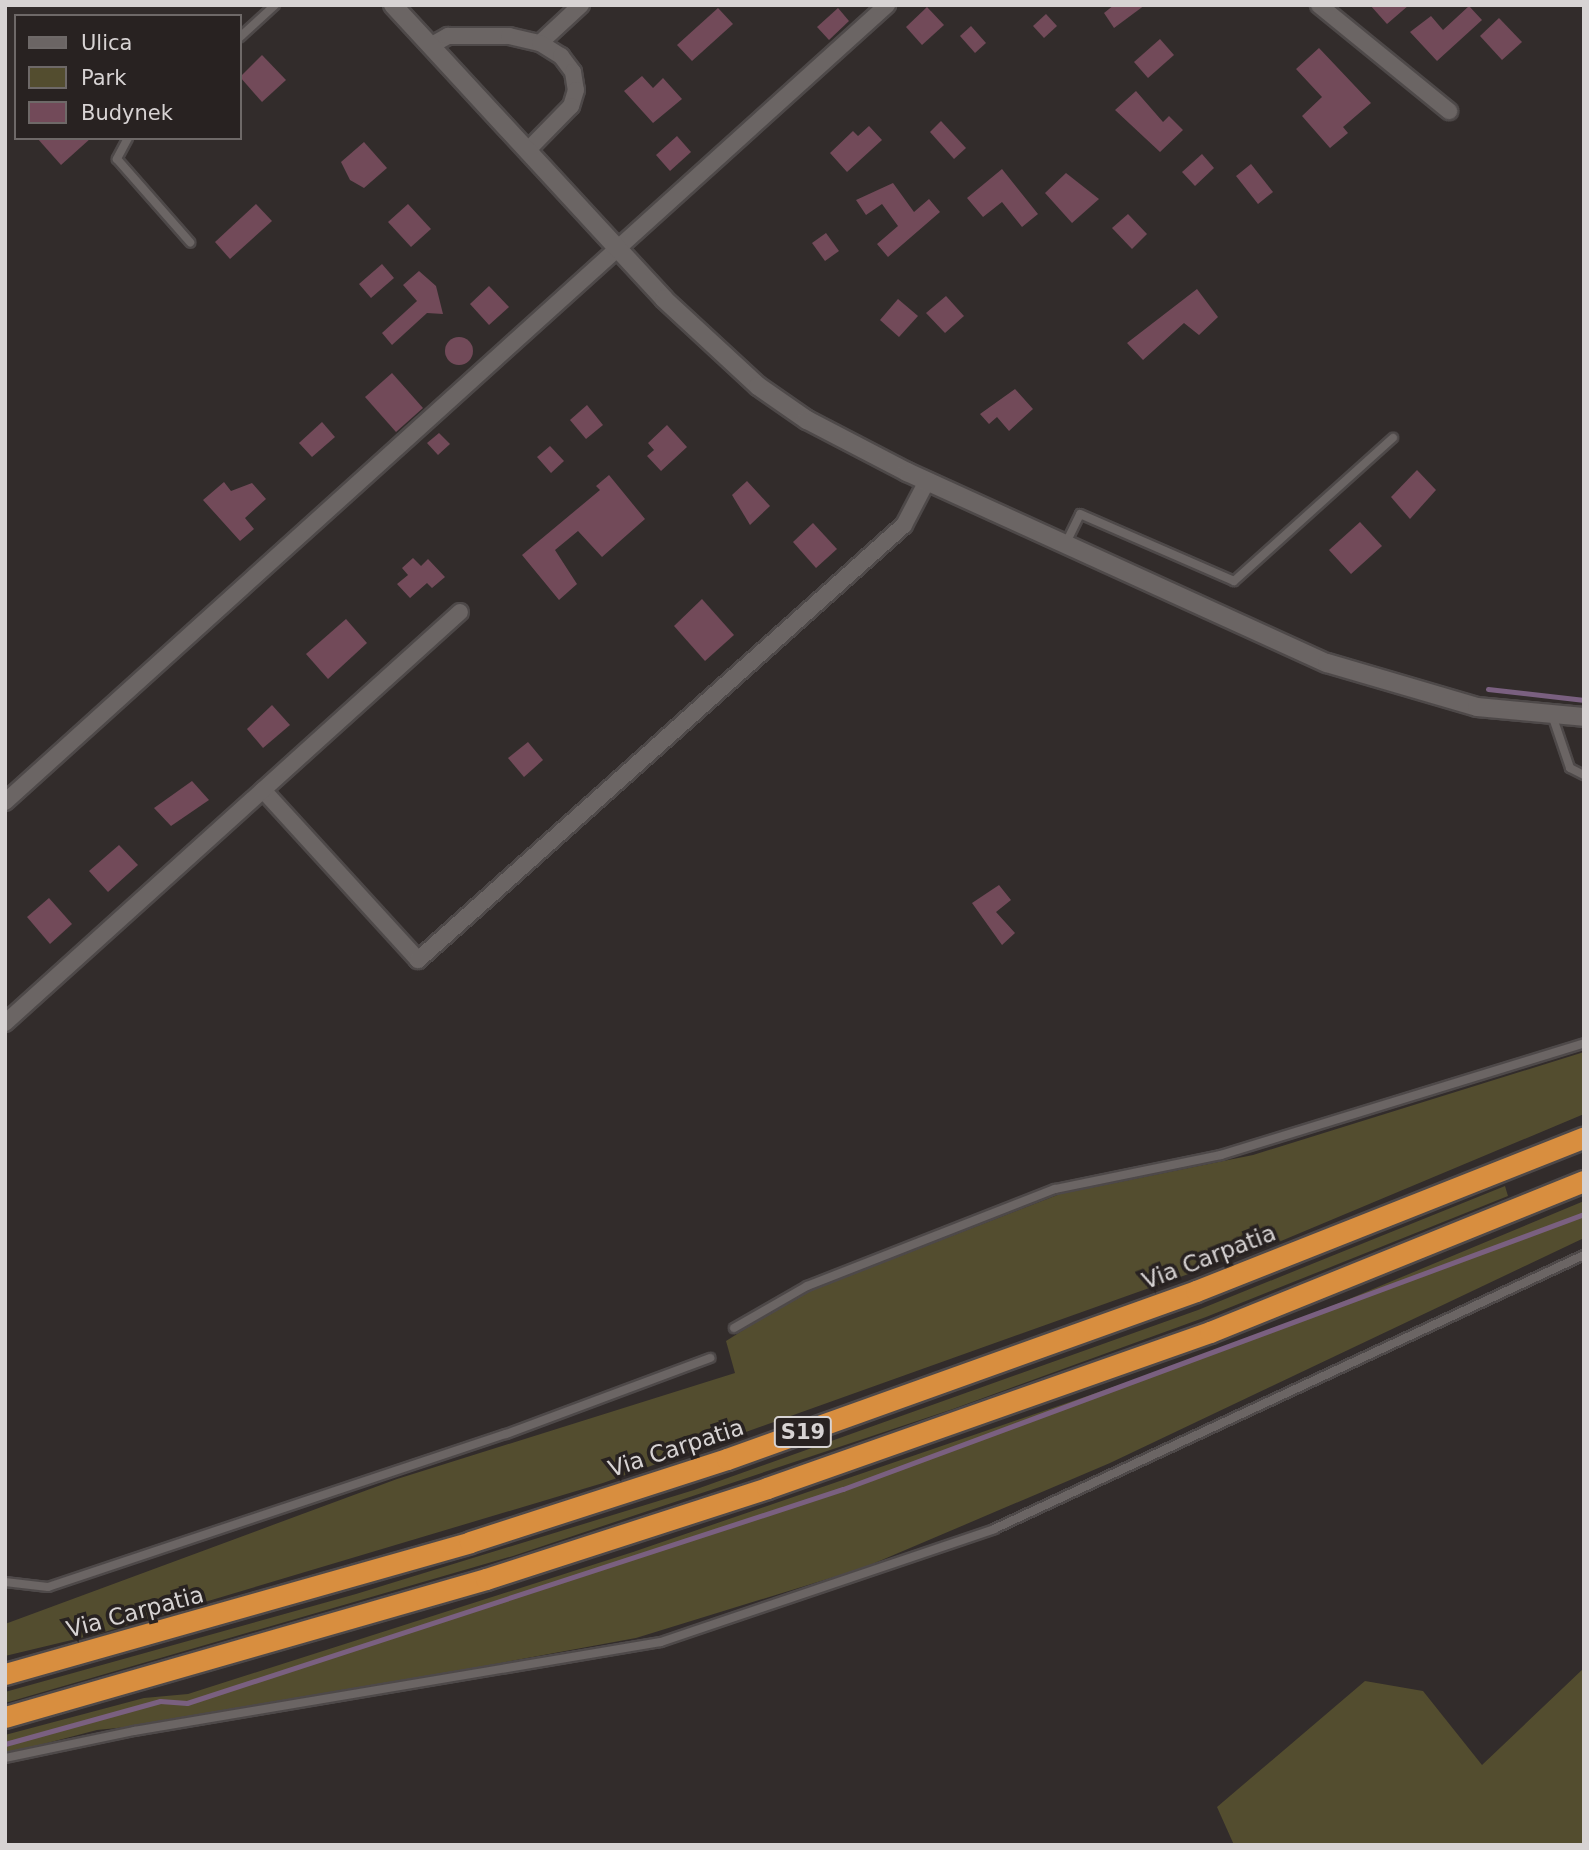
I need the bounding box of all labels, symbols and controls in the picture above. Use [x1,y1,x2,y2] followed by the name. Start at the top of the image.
[14,14,242,140] legend
[81,31,132,55] text: Ulica
[81,66,126,90] text: Park
[81,101,173,125] text: Budynek
[1138,1219,1280,1295] street label: Via Carpatia
[605,1413,747,1483] street label: Via Carpatia
[773,1414,833,1450] road number: S19
[63,1580,207,1644] street label: Via Carpatia

